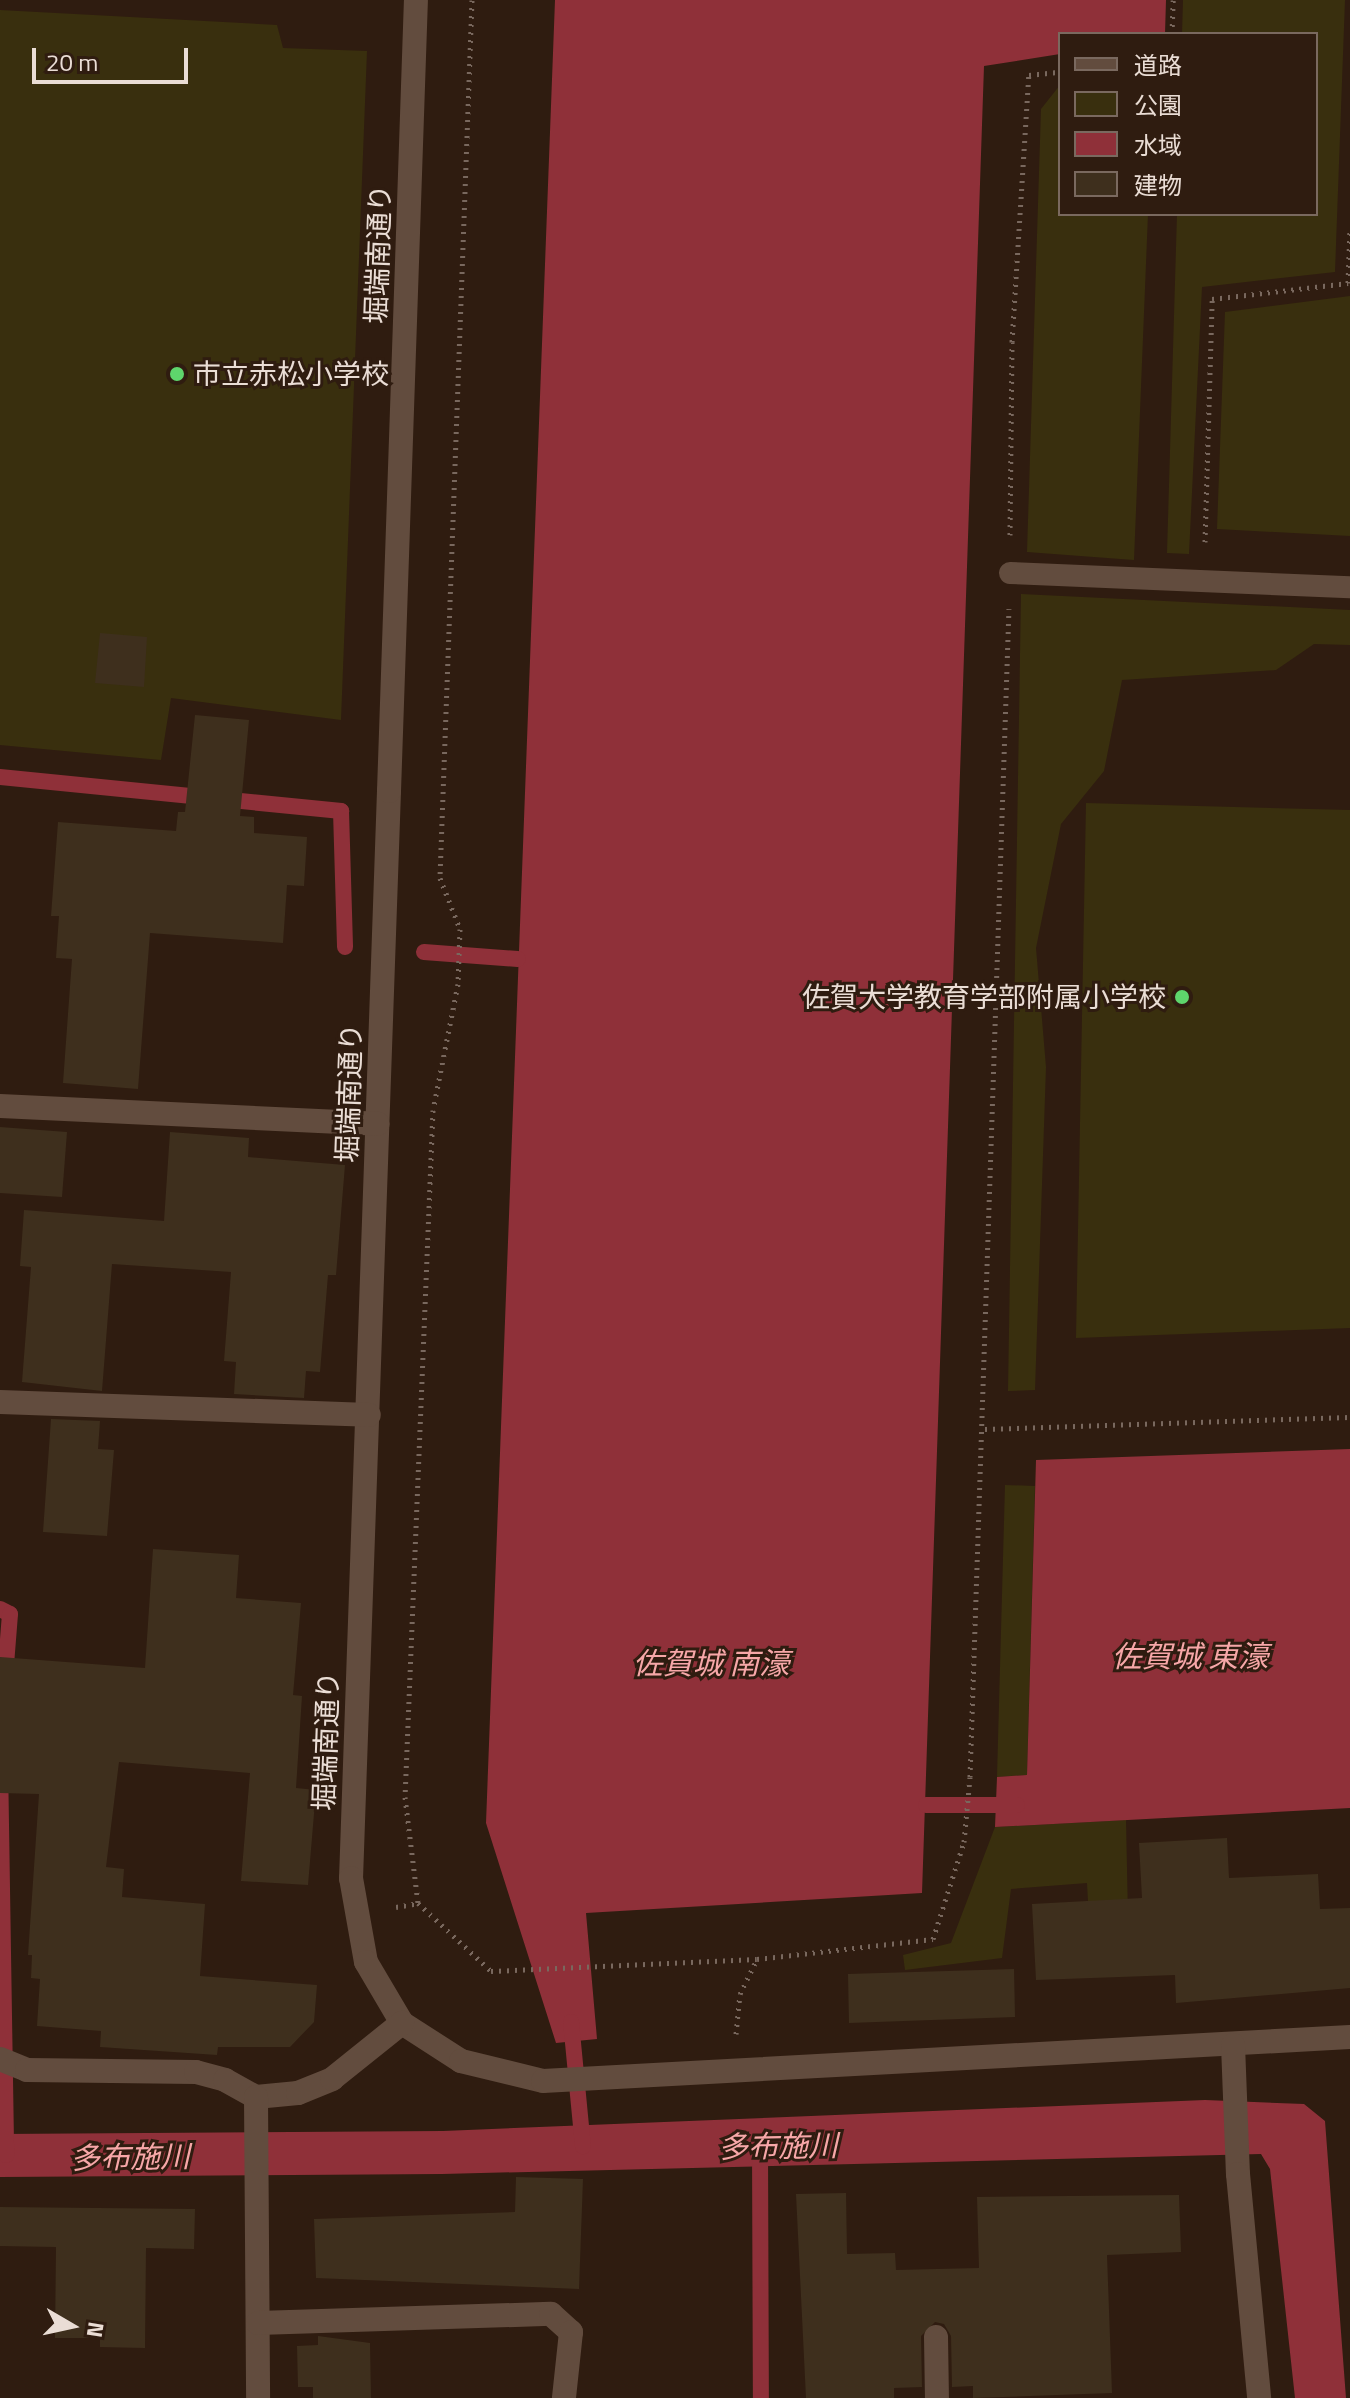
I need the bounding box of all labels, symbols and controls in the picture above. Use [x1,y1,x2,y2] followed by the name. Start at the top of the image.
[36,32,192,82] scale bar
[1058,32,1318,216] legend
[46,44,98,80] text: 20 m
[1134,47,1182,83] text: 道路
[1134,87,1182,123] text: 公園
[1134,127,1182,163] text: 水域
[1134,167,1182,203] text: 建物
[359,183,397,325] street label: 堀端南通り
[193,357,389,391] place label: 市立赤松小学校
[168,365,186,383] marker: 市立赤松小学校
[802,980,1166,1014] place label: 佐賀大学教育学部附属小学校
[1173,988,1191,1006] marker: 佐賀大学教育学部附属小学校
[330,1022,368,1164] street label: 堀端南通り
[1112,1638,1268,1674] water label: 佐賀城 東濠
[633,1645,789,1681] water label: 佐賀城 南濠
[307,1670,345,1812] street label: 堀端南通り
[718,2127,838,2165] water label: 多布施川
[70,2138,190,2176] water label: 多布施川
[32,2286,112,2366] north arrow
[78,2320,114,2340] text: N

